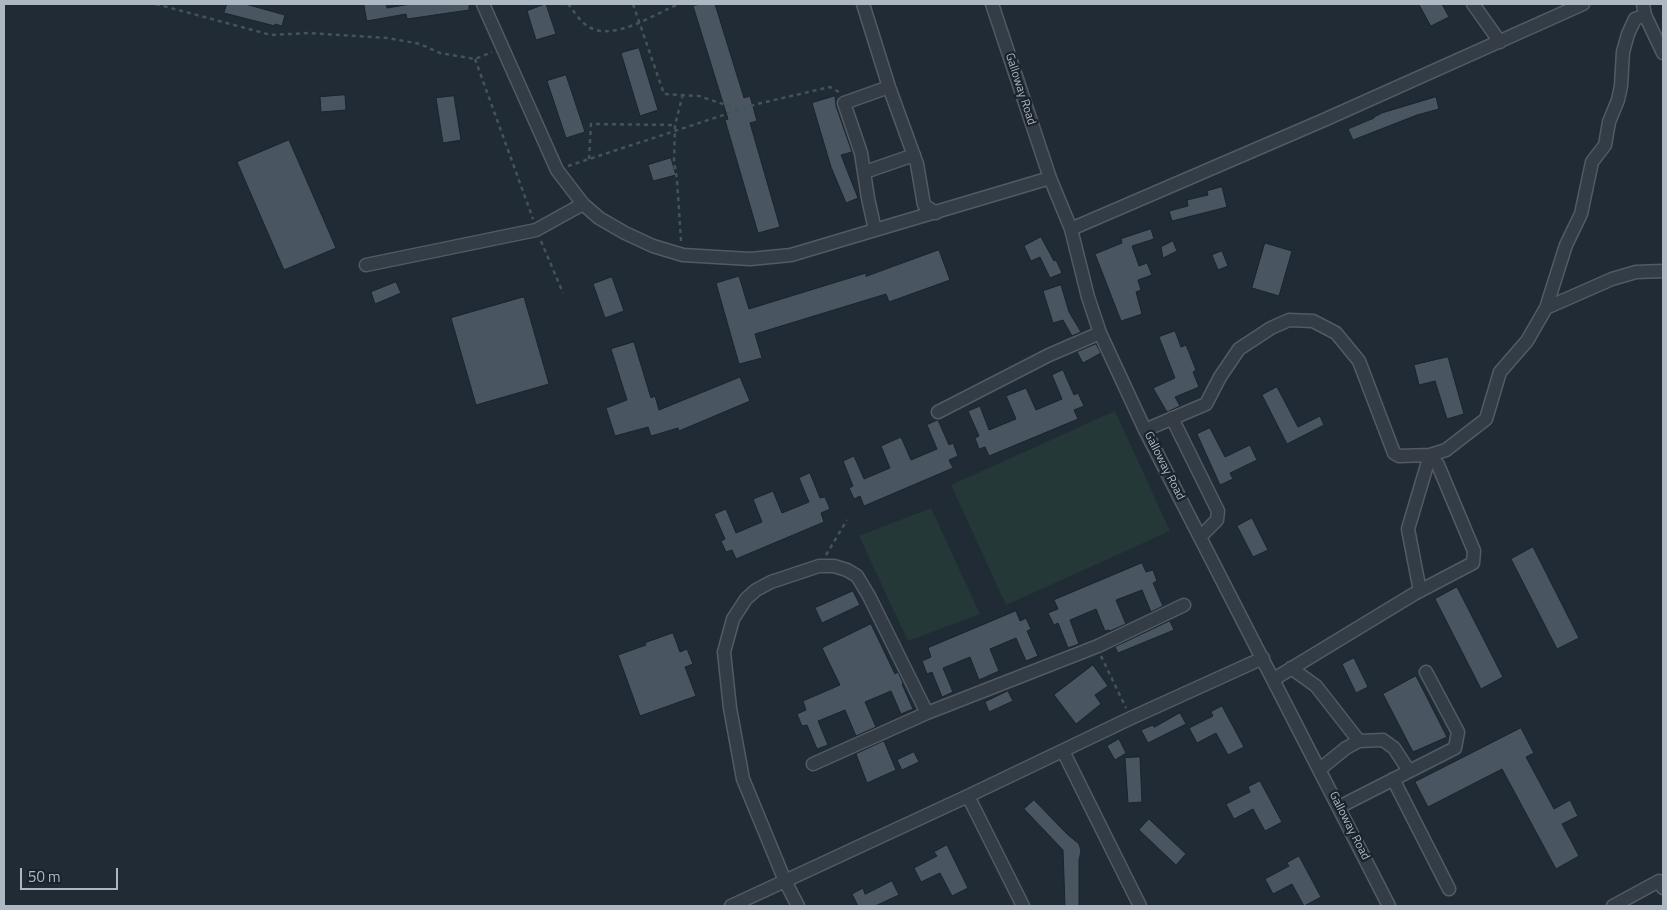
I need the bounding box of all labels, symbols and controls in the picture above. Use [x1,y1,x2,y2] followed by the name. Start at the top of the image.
[1002,51,1038,127] street label: Galloway Road
[1141,429,1187,503] street label: Galloway Road
[1326,789,1372,863] street label: Galloway Road
[22,858,120,890] scale bar
[28,865,61,888] text: 50 m

